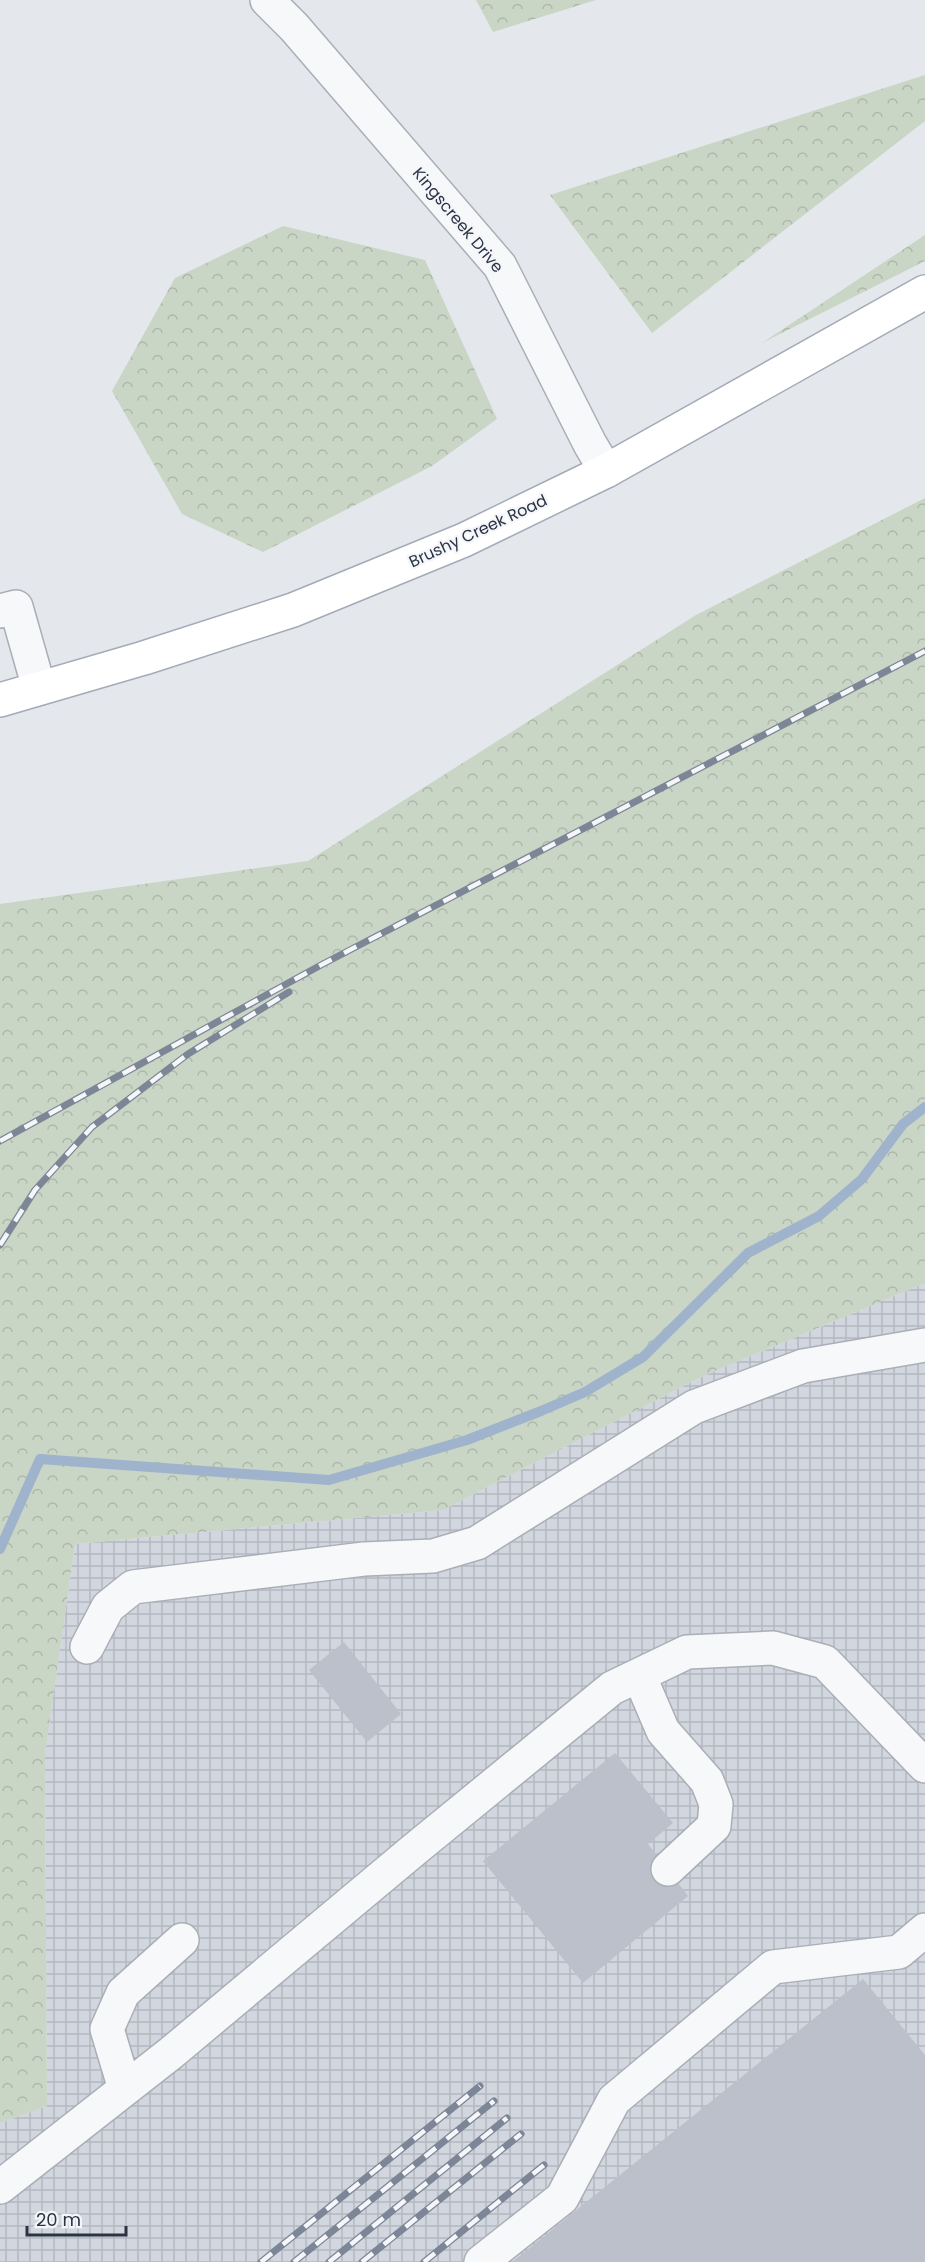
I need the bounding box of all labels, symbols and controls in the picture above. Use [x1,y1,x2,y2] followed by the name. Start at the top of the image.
[407,162,509,278] street label: Kingscreek Drive
[405,489,551,573] street label: Brushy Creek Road
[27,2199,126,2237] scale bar
[36,2207,81,2232] text: 20 m

